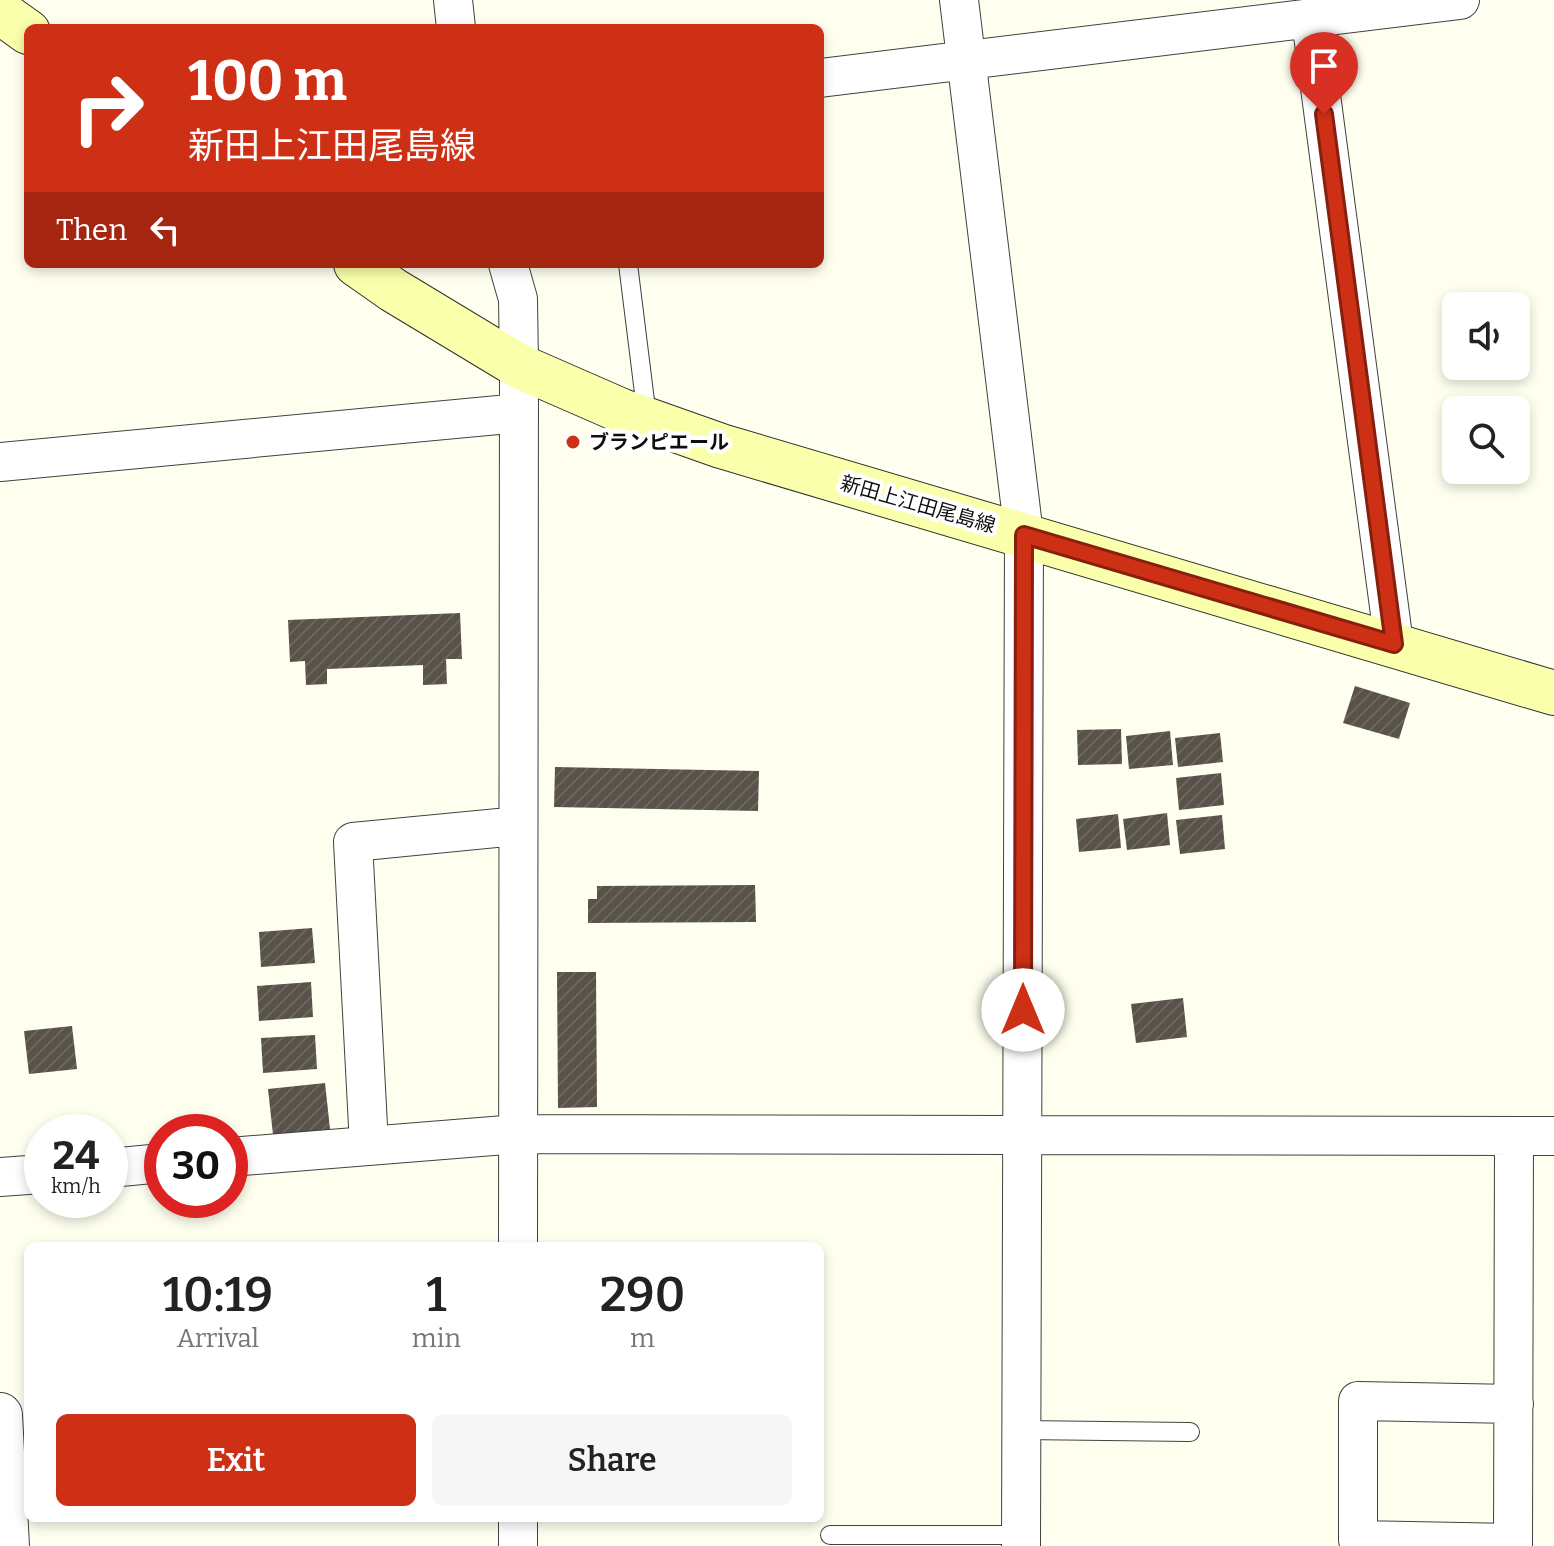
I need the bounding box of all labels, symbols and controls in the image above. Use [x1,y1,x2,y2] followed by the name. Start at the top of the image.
[1290,32,1358,114] pin
[1302,44,1346,88] icon: arrive
[188,48,347,115] text: 100 m
[56,56,160,160] icon: right
[188,124,476,168] text: 新田上江田尾島線
[143,208,187,252] icon: left
[56,212,127,248] text: Then
[1442,292,1530,484] map controls
[1442,292,1530,380] button: sound
[1442,396,1530,484] button: search
[589,430,729,454] place label: ブランピエール
[564,433,582,451] marker: ブランピエール
[838,470,998,538] street label: 新田上江田尾島線
[981,968,1065,1052] position arrow
[144,1114,248,1218] speed limit sign: 30
[53,1132,99,1180] text: 24
[51,1174,101,1198] text: km/h
[163,1266,273,1324] text: 10:19
[426,1266,447,1324] text: 1
[600,1266,685,1324] text: 290
[177,1323,259,1354] text: Arrival
[412,1323,461,1354] text: min
[630,1323,655,1354] text: m
[56,1414,416,1506] button: Exit
[432,1414,792,1506] button: Share

